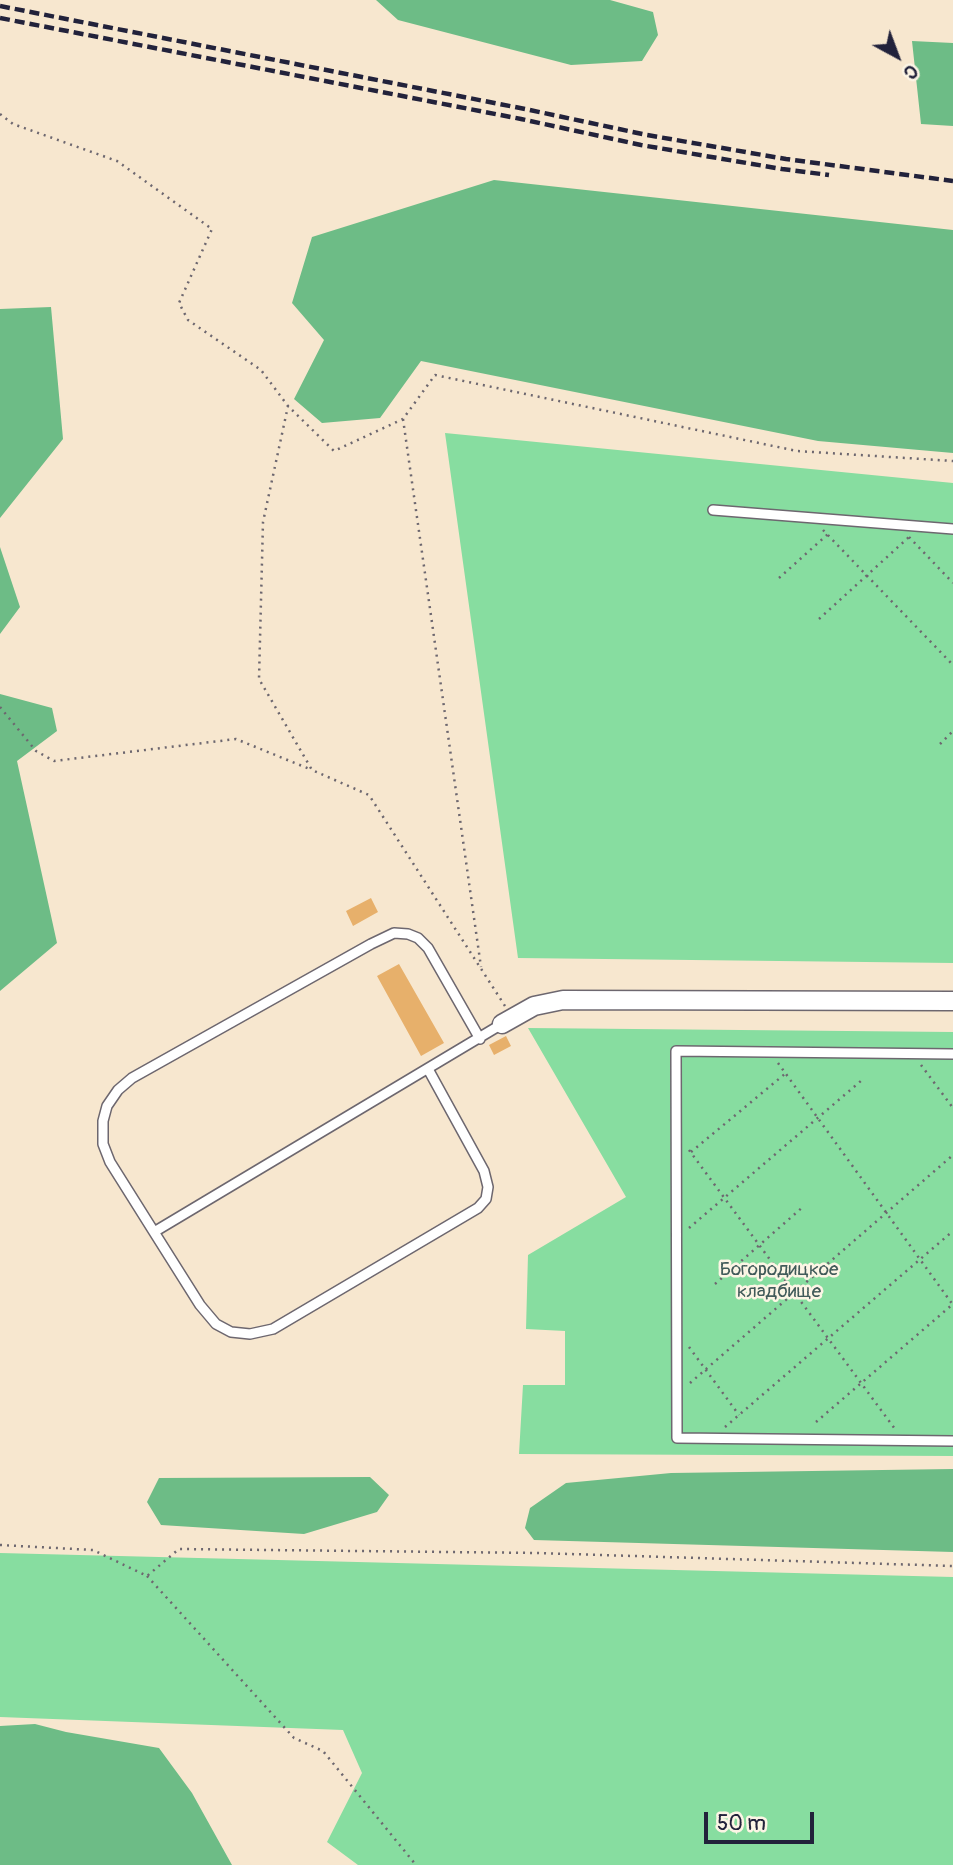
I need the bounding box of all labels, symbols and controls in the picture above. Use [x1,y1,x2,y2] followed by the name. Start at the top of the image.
[862,21,932,91] north arrow
[898,59,923,85] text: С
[720,1259,838,1303] park label: Богородицкое кладбище
[708,1798,818,1842] scale bar
[717,1810,766,1837] text: 50 m

